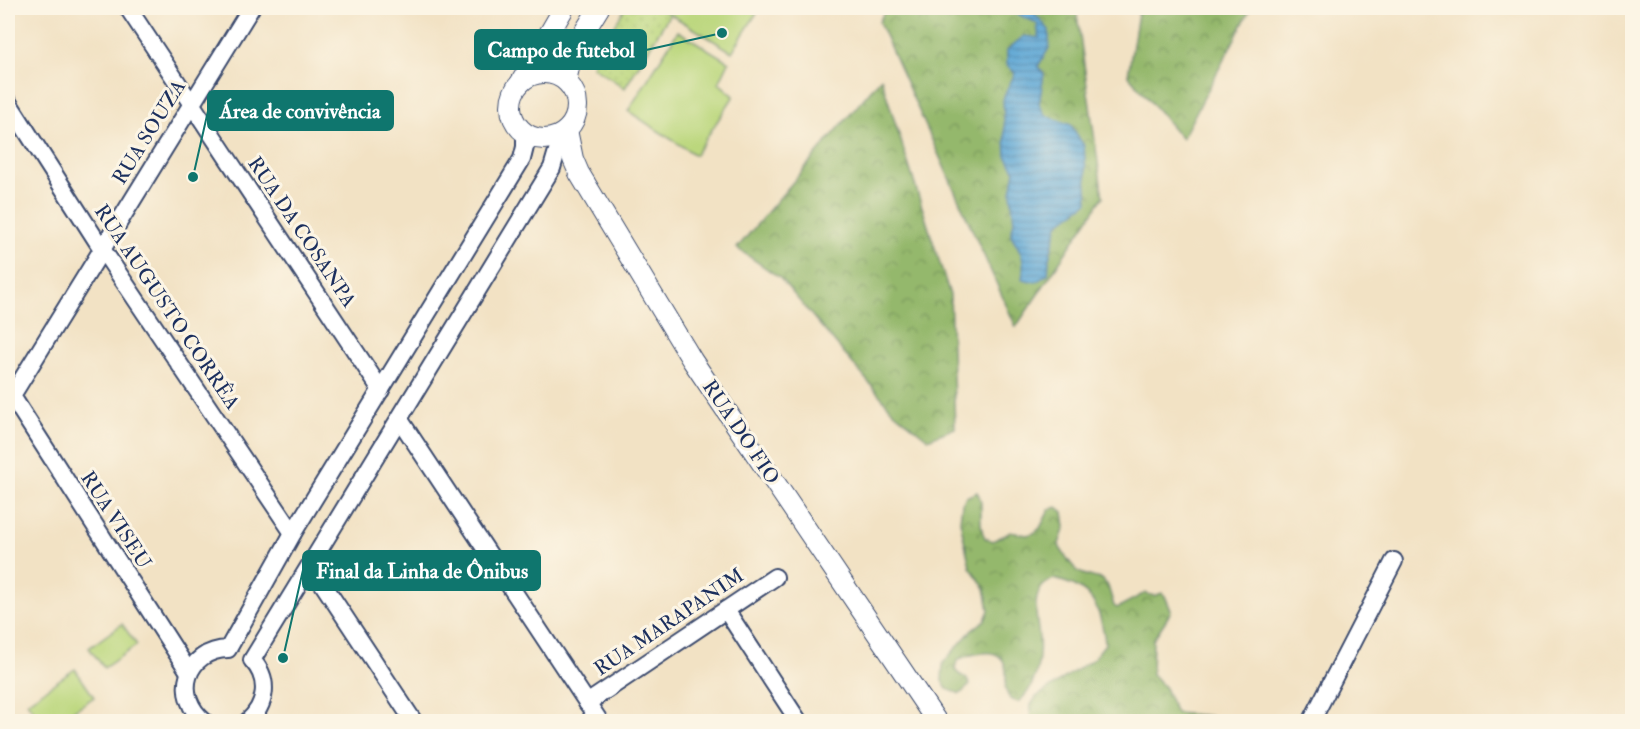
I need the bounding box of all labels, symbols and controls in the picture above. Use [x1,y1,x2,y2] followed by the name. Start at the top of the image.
[475,30,646,69] callout: Campo de futebol
[487,37,635,64] text: Campo de futebol
[107,75,191,189] street label: RUA SOUZA
[208,91,393,130] callout: Área de convivência
[218,98,382,125] text: Área de convivência
[242,152,362,312] street label: RUA DA COSANPA
[89,199,246,415] street label: RUA AUGUSTO CORRÊA
[697,375,785,489] street label: RUA DO FIO
[75,467,157,574] street label: RUA VISEU
[303,551,540,590] callout: Final da Linha de Ônibus
[316,558,528,585] text: Final da Linha de Ônibus
[589,563,749,681] street label: RUA MARAPANIM

